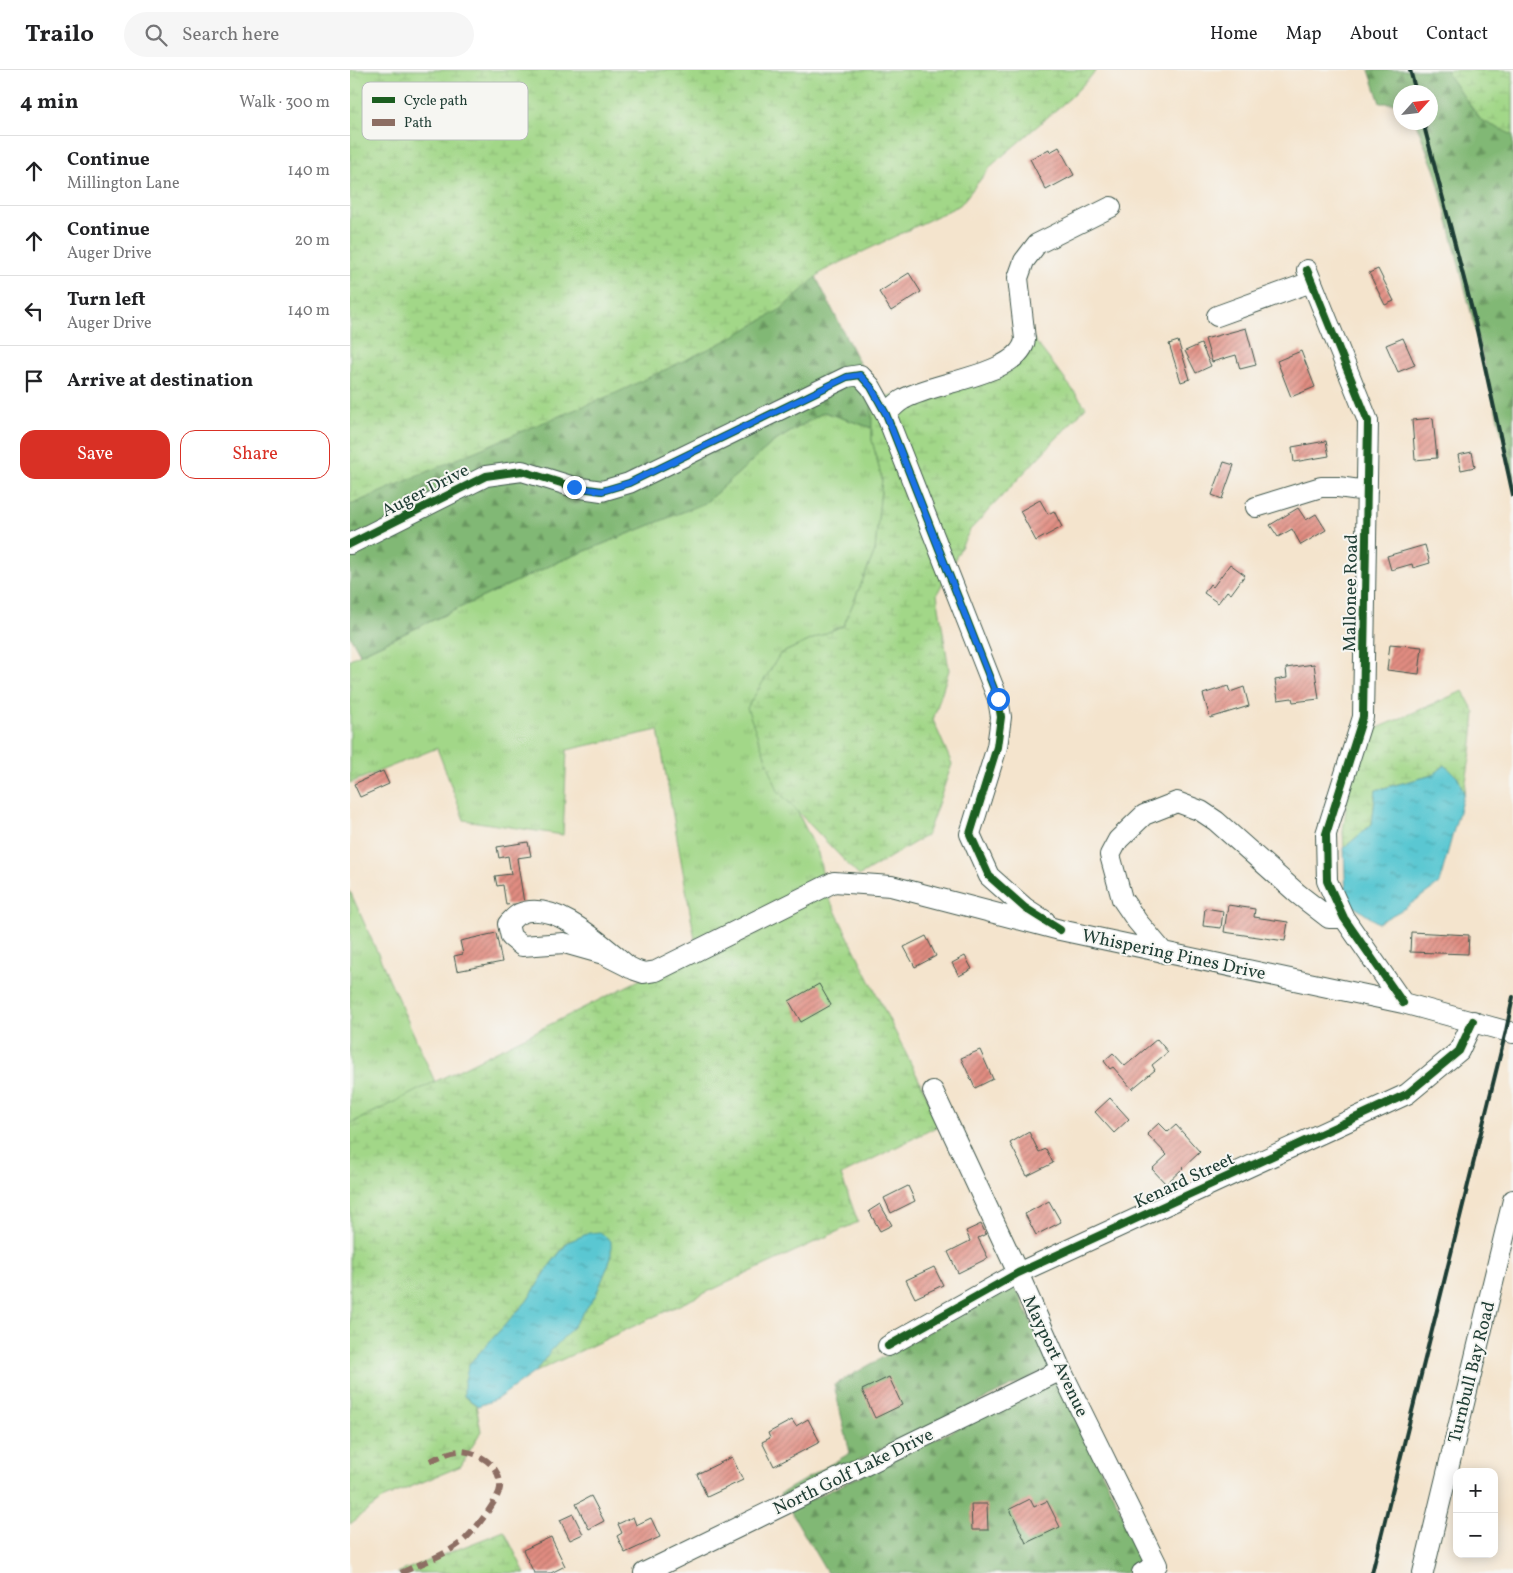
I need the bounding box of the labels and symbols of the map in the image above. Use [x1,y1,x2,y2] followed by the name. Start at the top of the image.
[362,82,528,140] legend
[1393,85,1438,130] north arrow
[404,92,468,111] text: Cycle path
[404,114,432,133] text: Path
[378,459,474,524] street label: Auger Drive
[563,476,586,499] route end
[1338,534,1365,652] street label: Mallonee Road
[987,688,1010,711] route start
[1079,924,1268,987] street label: Whispering Pines Drive
[1130,1147,1239,1216] street label: Kenard Street
[1016,1292,1094,1421] street label: Mayport Avenue
[1443,1299,1502,1446] street label: Turnbull Bay Road
[769,1423,938,1522] street label: North Golf Lake Drive

